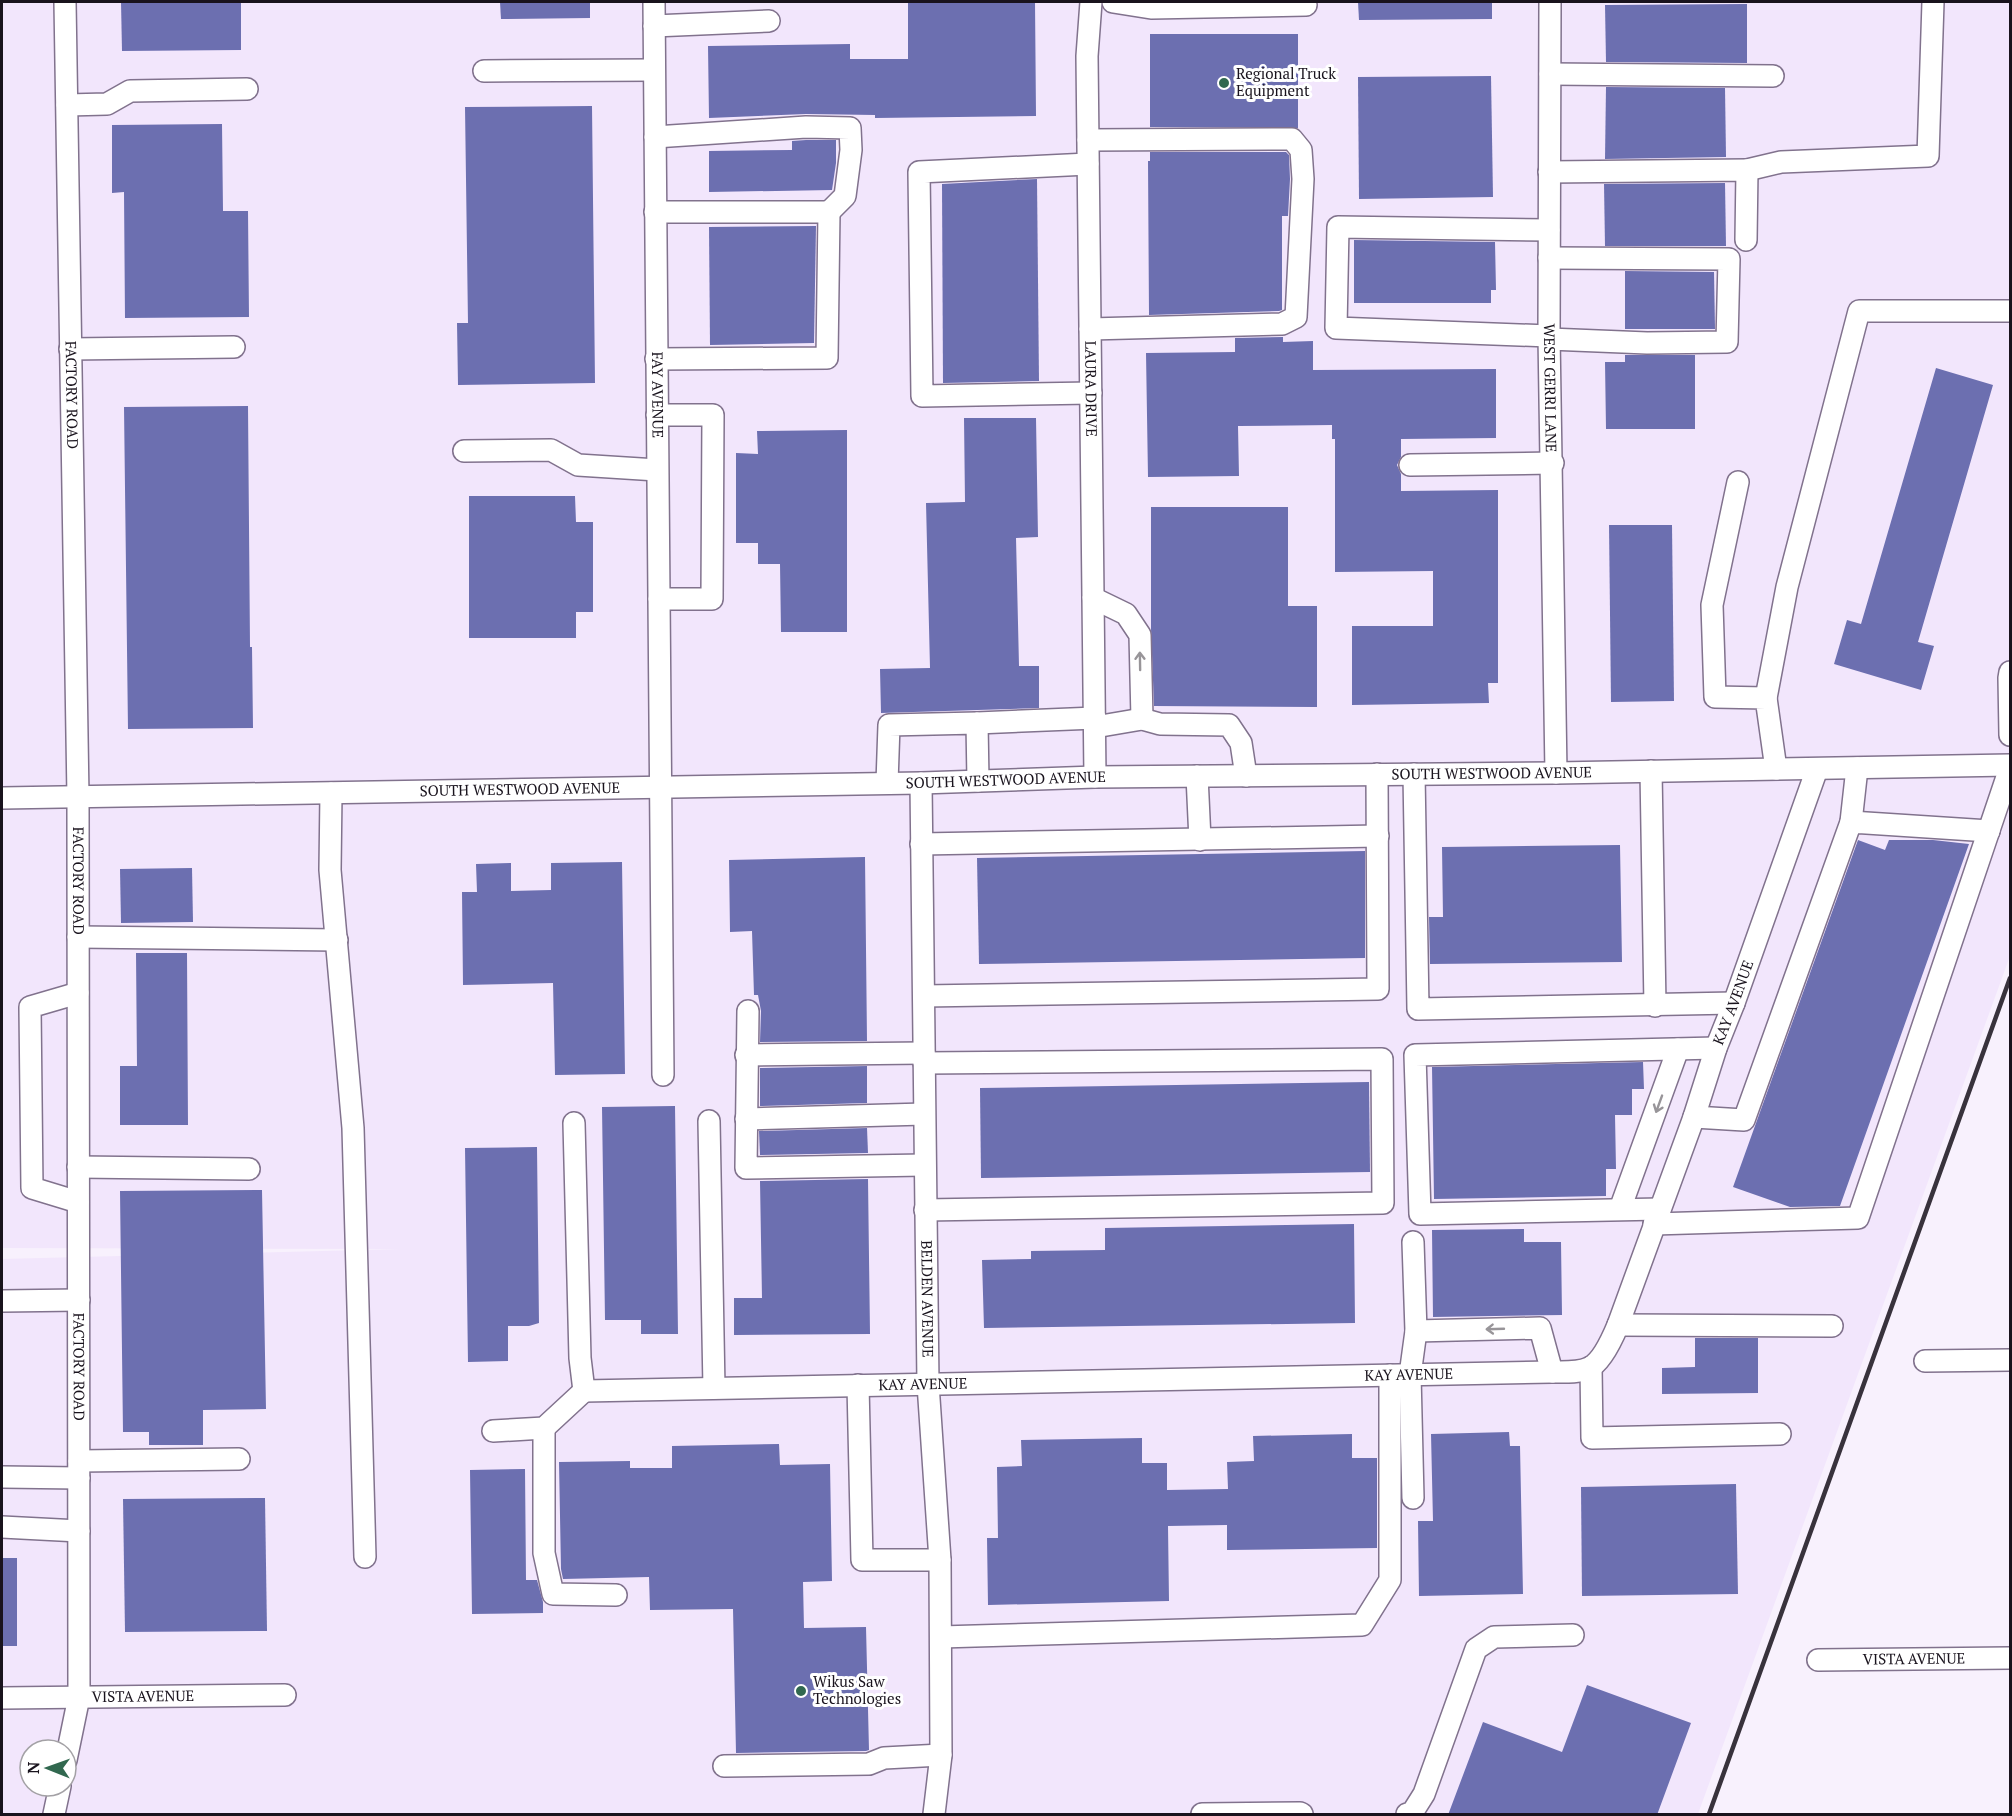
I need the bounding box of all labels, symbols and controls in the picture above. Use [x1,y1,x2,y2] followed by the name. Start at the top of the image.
[1236,63,1336,100] place label: Regional Truck Equipment
[1217,76,1231,90] marker: Regional Truck Equipment
[1540,323,1562,453] street label: WEST GERRI LANE
[62,341,83,449] street label: FACTORY ROAD
[1081,341,1102,437] street label: LAURA DRIVE
[648,352,669,438] street label: FAY AVENUE
[1135,651,1146,671] one-way arrow
[1391,761,1592,783] street label: SOUTH WESTWOOD AVENUE
[905,766,1106,792] street label: SOUTH WESTWOOD AVENUE
[420,777,620,800] street label: SOUTH WESTWOOD AVENUE
[69,827,89,935] street label: FACTORY ROAD
[1707,957,1757,1047] street label: KAY AVENUE
[1652,1094,1663,1113] one-way arrow
[917,1240,939,1358] street label: BELDEN AVENUE
[70,1313,90,1421] street label: FACTORY ROAD
[1485,1323,1505,1335] one-way arrow
[1364,1363,1453,1385] street label: KAY AVENUE
[878,1372,968,1394] street label: KAY AVENUE
[1863,1647,1965,1669] street label: VISTA AVENUE
[813,1671,901,1708] place label: Wikus Saw Technologies
[794,1684,808,1698] marker: Wikus Saw Technologies
[92,1685,194,1706] street label: VISTA AVENUE
[18,1738,78,1798] north arrow
[22,1761,44,1774] text: N

